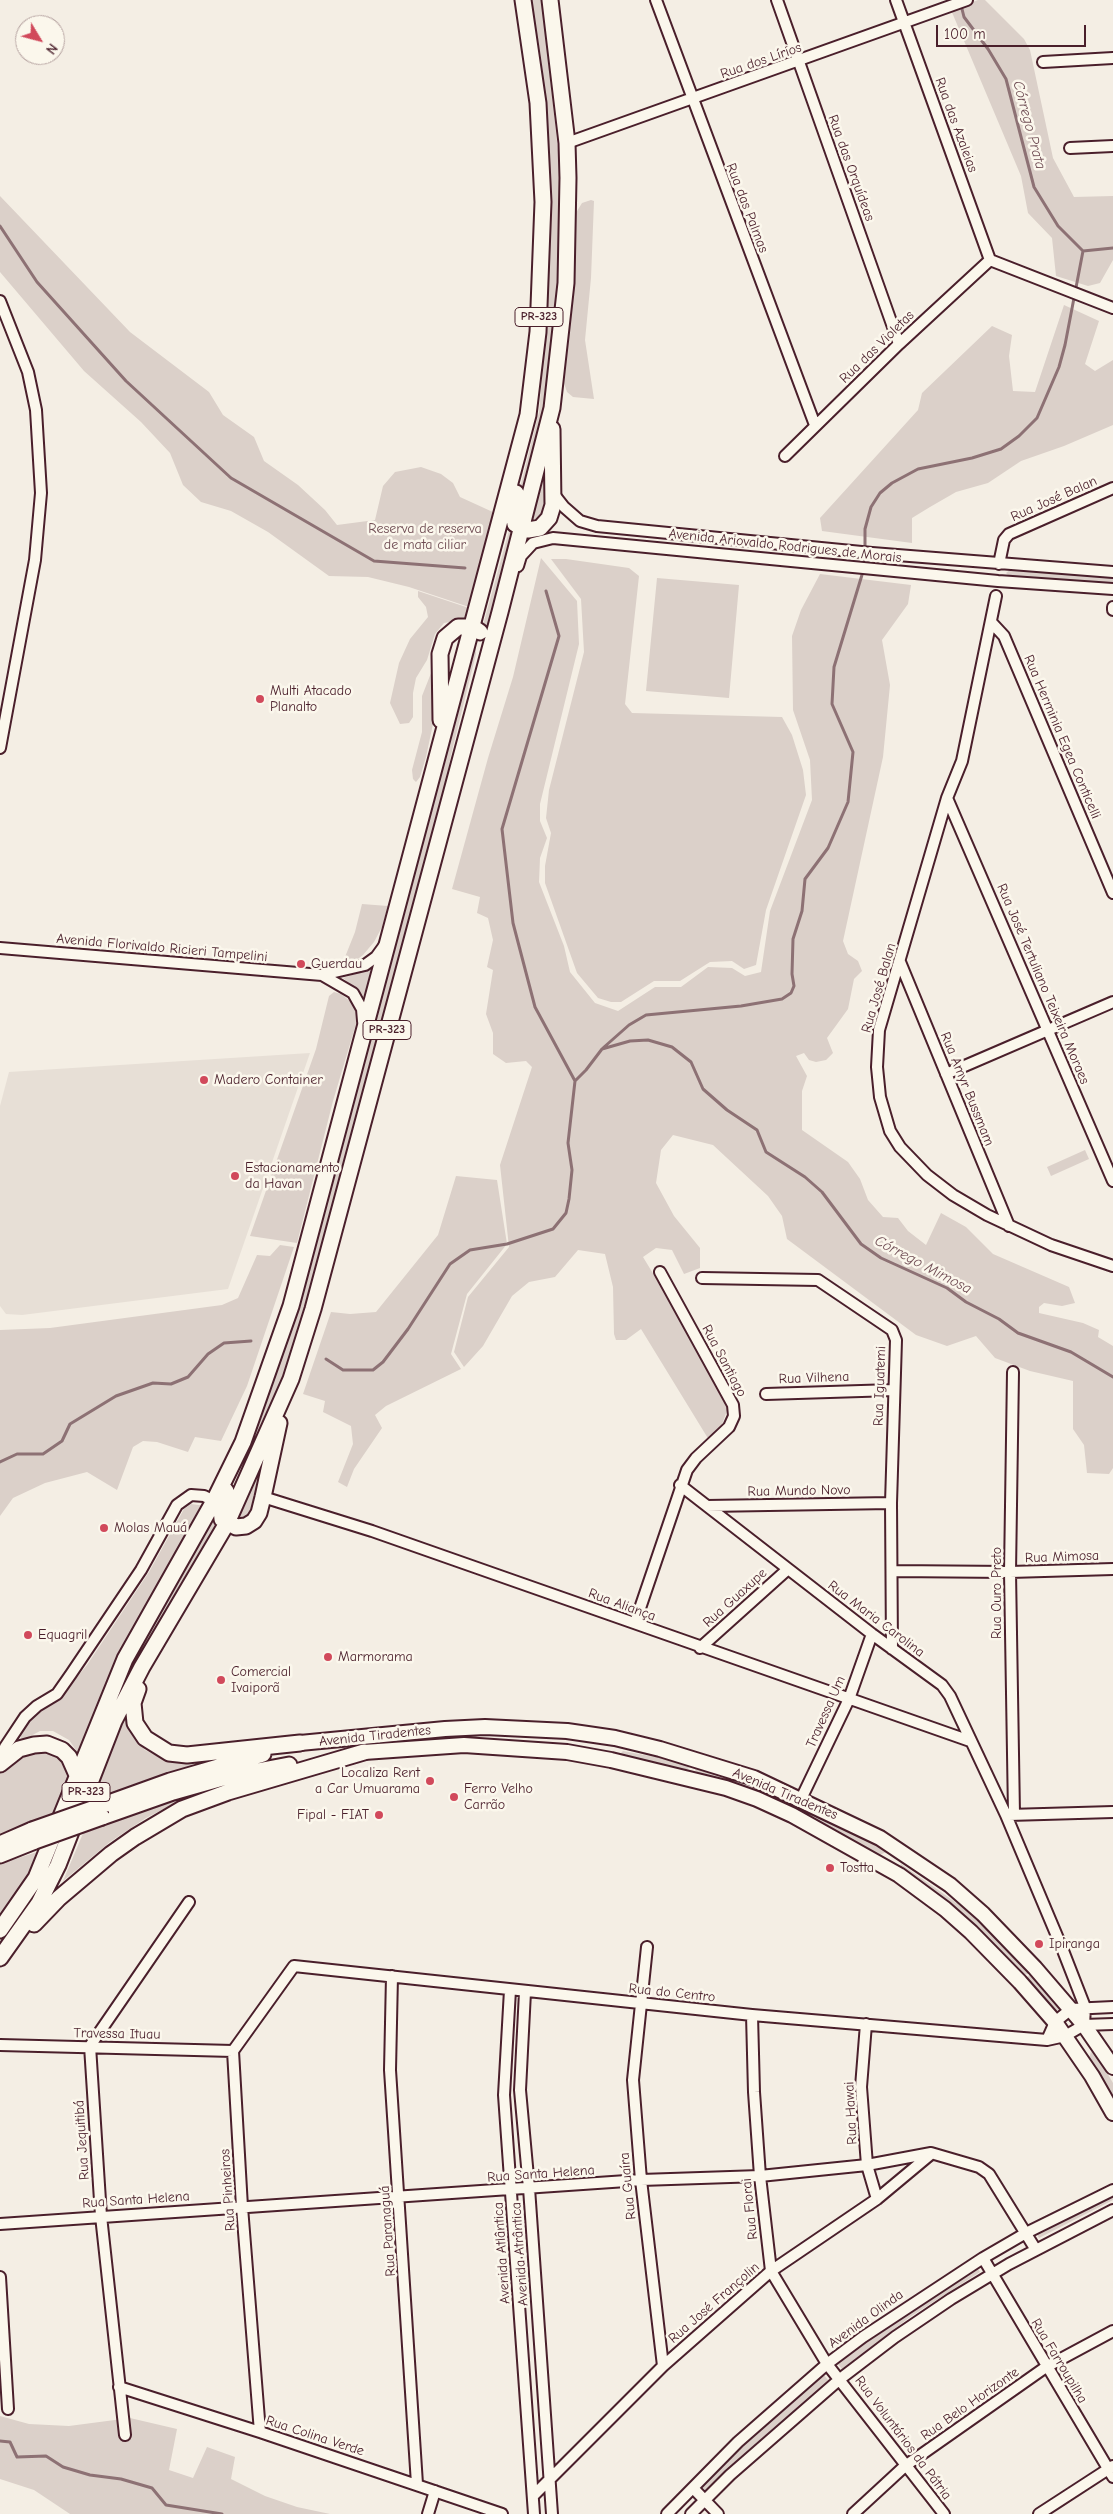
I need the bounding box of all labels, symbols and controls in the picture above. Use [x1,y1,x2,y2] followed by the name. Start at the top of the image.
[15,15,65,65] north arrow
[938,15,1088,47] scale bar
[944,25,986,43] text: 100 m
[718,39,804,83] street label: Rua dos Lírios
[42,40,61,57] text: N
[931,75,981,175] street label: Rua das Azaleias
[1009,79,1049,171] water label: Córrego Prata
[824,113,878,223] street label: Rua das Orquídeas
[722,161,772,255] street label: Rua das Palmas
[836,307,918,387] street label: Rua das Violetas
[515,308,563,326] road number: PR-323
[1008,473,1100,525] street label: Rua José Balan
[368,521,482,554] park label: Reserva de reserva de mata ciliar
[668,525,902,567] street label: Avenida Ariovaldo Rodrigues de Morais
[1020,653,1104,821] street label: Rua Herminia Egea Conticelli
[270,683,352,716] place label: Multi Atacado Planalto
[254,693,266,705] marker: Multi Atacado Planalto
[993,881,1093,1087] street label: Rua José Tertuliano Teixeira Moraes
[56,930,268,966] street label: Avenida Florivaldo Ricieri Tampelini
[858,941,900,1035] street label: Rua José Balan
[311,956,362,972] place label: Guerdau
[295,958,307,970] marker: Guerdau
[363,1020,411,1040] road number: PR-323
[936,1030,998,1148] street label: Rua Amyr Bussmam
[214,1072,323,1088] place label: Madero Container
[198,1074,210,1086] marker: Madero Container
[245,1160,340,1192] place label: Estacionamento da Havan
[229,1170,241,1182] marker: Estacionamento da Havan
[871,1232,975,1298] water label: Córrego Mimosa
[698,1322,750,1400] street label: Rua Santiago
[870,1346,890,1426] street label: Rua Iguatemi
[778,1368,850,1388] street label: Rua Vilhena
[747,1482,851,1500] street label: Rua Mundo Novo
[114,1520,187,1536] place label: Molas Mauá
[98,1522,110,1534] marker: Molas Mauá
[989,1547,1005,1639] street label: Rua Ouro Preto
[1025,1547,1099,1567] street label: Rua Mimosa
[700,1565,770,1631] street label: Rua Guaxupe
[824,1577,928,1661] street label: Rua Maria Carolina
[586,1585,658,1625] street label: Rua Aliança
[38,1627,87,1643] place label: Equagril
[22,1629,34,1641] marker: Equagril
[338,1649,413,1665] place label: Marmorama
[322,1651,334,1663] marker: Marmorama
[231,1664,291,1696] place label: Comercial Ivaiporã
[803,1673,849,1751] street label: Travessa Um
[215,1674,227,1686] marker: Comercial Ivaiporã
[318,1722,432,1750] street label: Avenida Tiradentes
[730,1764,840,1824] street label: Avenida Tiradentes
[315,1765,420,1798] place label: Localiza Rent a Car Umuarama
[424,1775,436,1787] marker: Localiza Rent a Car Umuarama
[464,1781,533,1814] place label: Ferro Velho Carrão
[62,1782,110,1801] road number: PR-323
[448,1791,460,1803] marker: Ferro Velho Carrão
[297,1807,369,1823] place label: Fipal - FIAT
[373,1809,385,1821] marker: Fipal - FIAT
[840,1860,874,1876] place label: Tostta
[824,1862,836,1874] marker: Tostta
[1049,1936,1100,1952] place label: Ipiranga
[1033,1938,1045,1950] marker: Ipiranga
[628,1980,716,2006] street label: Rua do Centro
[73,2025,161,2043] street label: Travessa Ituau
[841,2081,861,2145] street label: Rua Hawai
[71,2099,93,2181] street label: Rua Jequitibá
[217,2148,239,2232] street label: Rua Pinheiros
[616,2152,640,2220] street label: Rua Guaíra
[487,2162,595,2186] street label: Rua Santa Helena
[738,2177,762,2241] street label: Rua Florai
[376,2185,400,2277] street label: Rua Paranaguá
[82,2188,190,2212] street label: Rua Santa Helena
[490,2201,514,2305] street label: Avenida Atlântica
[508,2201,532,2307] street label: Avenida Atrântica
[665,2259,763,2347] street label: Rua José Françolin
[825,2286,907,2352] street label: Avenida Olinda
[1027,2316,1091,2406] street label: Rua Farroupilha
[918,2364,1022,2444] street label: Rua Belo Horizonte
[851,2373,955,2503] street label: Rua Voluntários da Pátria
[264,2412,366,2460] street label: Rua Colina Verde

